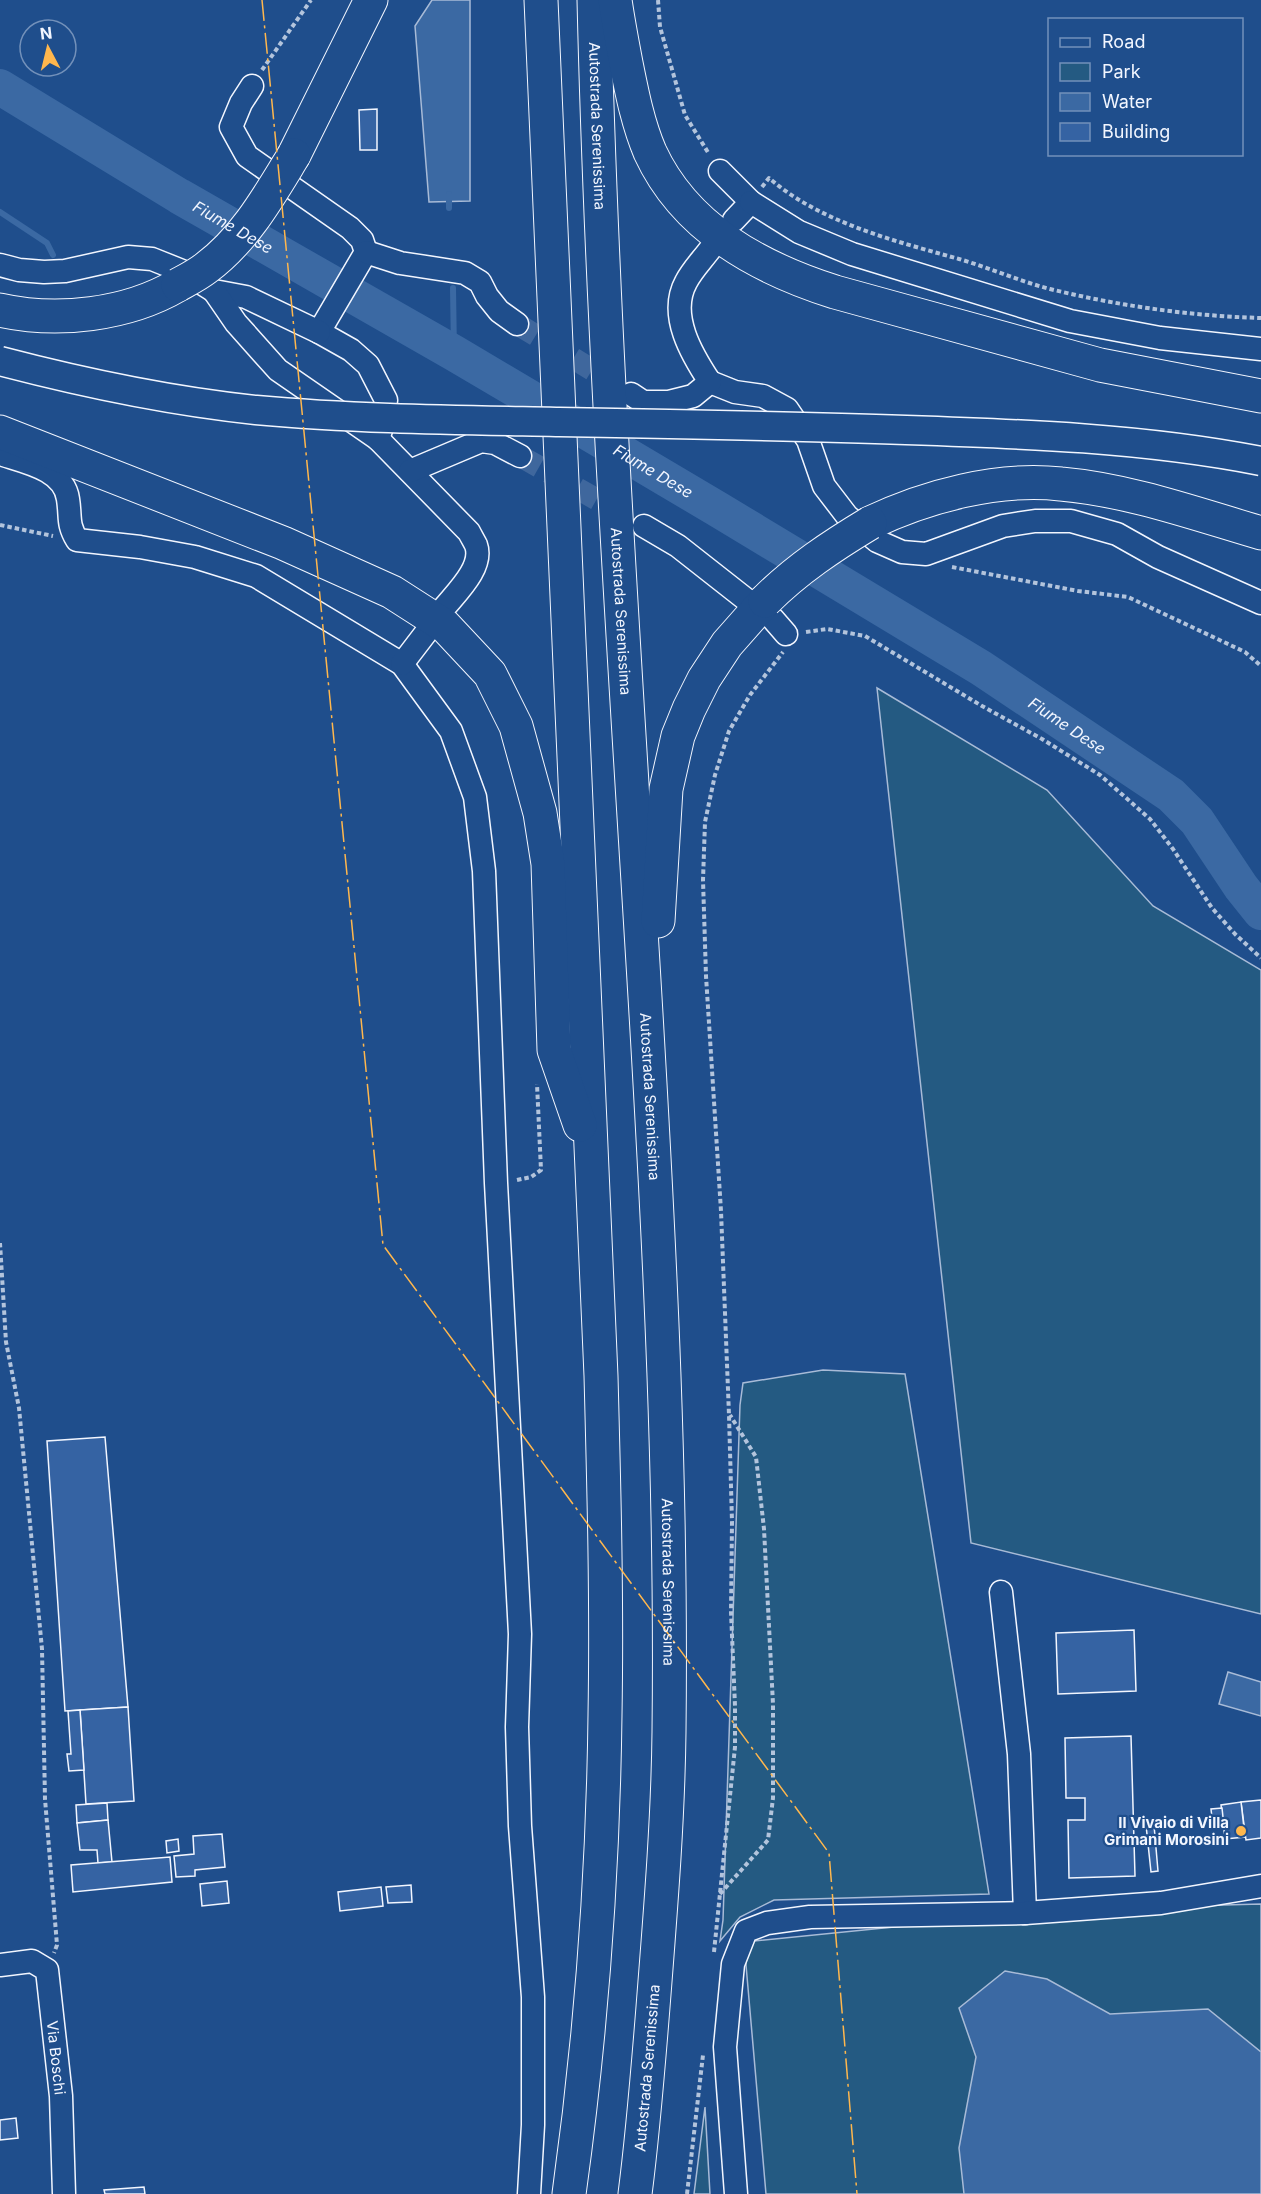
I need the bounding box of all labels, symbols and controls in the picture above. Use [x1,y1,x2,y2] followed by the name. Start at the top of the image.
[18,18,78,78] north arrow
[1048,18,1243,156] legend
[39,22,53,44] text: N
[1102,31,1145,52] text: Road
[586,42,610,210] street label: Autostrada Serenissima
[1102,61,1141,82] text: Park
[1102,91,1152,112] text: Water
[1102,121,1170,142] text: Building
[190,196,277,258] water label: Fiume Dese
[610,440,697,502] water label: Fiume Dese
[607,527,636,696] street label: Autostrada Serenissima
[1025,693,1110,759] water label: Fiume Dese
[636,1012,665,1181] street label: Autostrada Serenissima
[658,1498,679,1666] street label: Autostrada Serenissima
[1104,1813,1229,1849] place label: Il Vivaio di Villa Grimani Morosini
[1234,1824,1248,1838] marker: Il Vivaio di Villa Grimani Morosini
[630,1984,664,2152] street label: Autostrada Serenissima
[43,2020,70,2096] street label: Via Boschi

